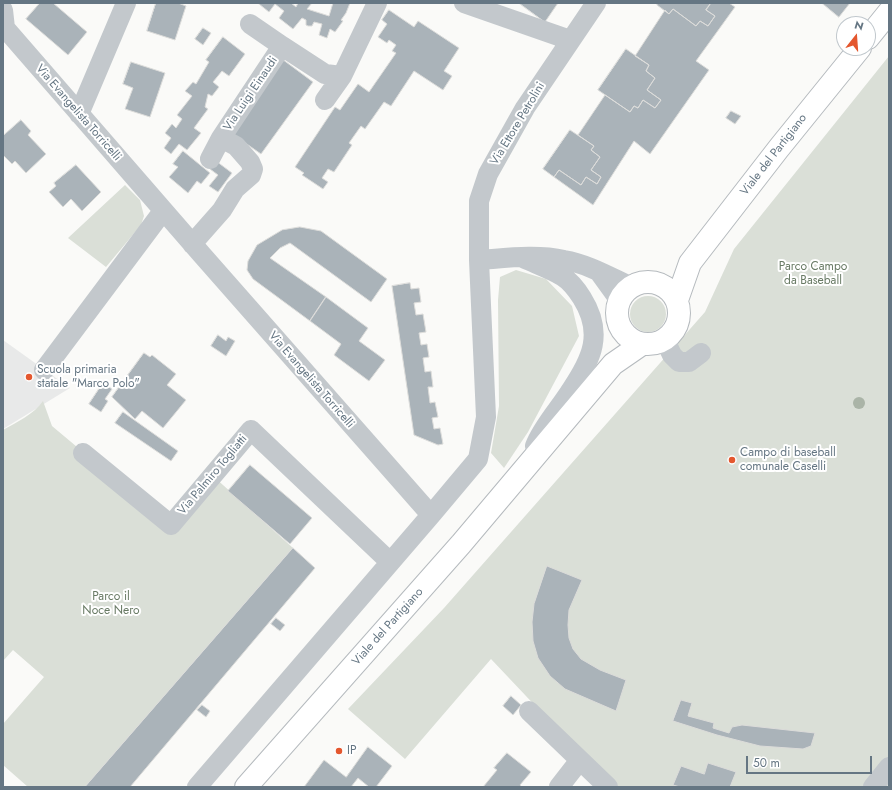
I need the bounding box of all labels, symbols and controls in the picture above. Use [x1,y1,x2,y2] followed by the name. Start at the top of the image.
[836,16,876,56] north arrow
[853,17,866,34] text: N
[221,54,281,134] street label: Via Luigi Einaudi
[32,62,124,164] street label: Via Evangelista Torricelli
[488,80,548,168] street label: Via Ettore Petrolini
[738,111,810,199] street label: Viale del Partigiano
[779,260,847,288] park label: Parco Campo da Baseball
[265,329,357,431] street label: Via Evangelista Torricelli
[37,363,140,391] place label: Scuola primaria statale "Marco Polo"
[24,372,34,382] marker: Scuola primaria statale "Marco Polo"
[175,432,251,518] street label: Via Palmiro Togliatti
[740,446,836,474] place label: Campo di baseball comunale Caselli
[727,455,737,465] marker: Campo di baseball comunale Caselli
[349,585,427,669] street label: Viale del Partigiano
[82,590,140,618] park label: Parco il Noce Nero
[347,744,357,758] place label: IP
[334,746,344,756] marker: IP
[748,748,874,774] scale bar
[753,754,780,772] text: 50 m

